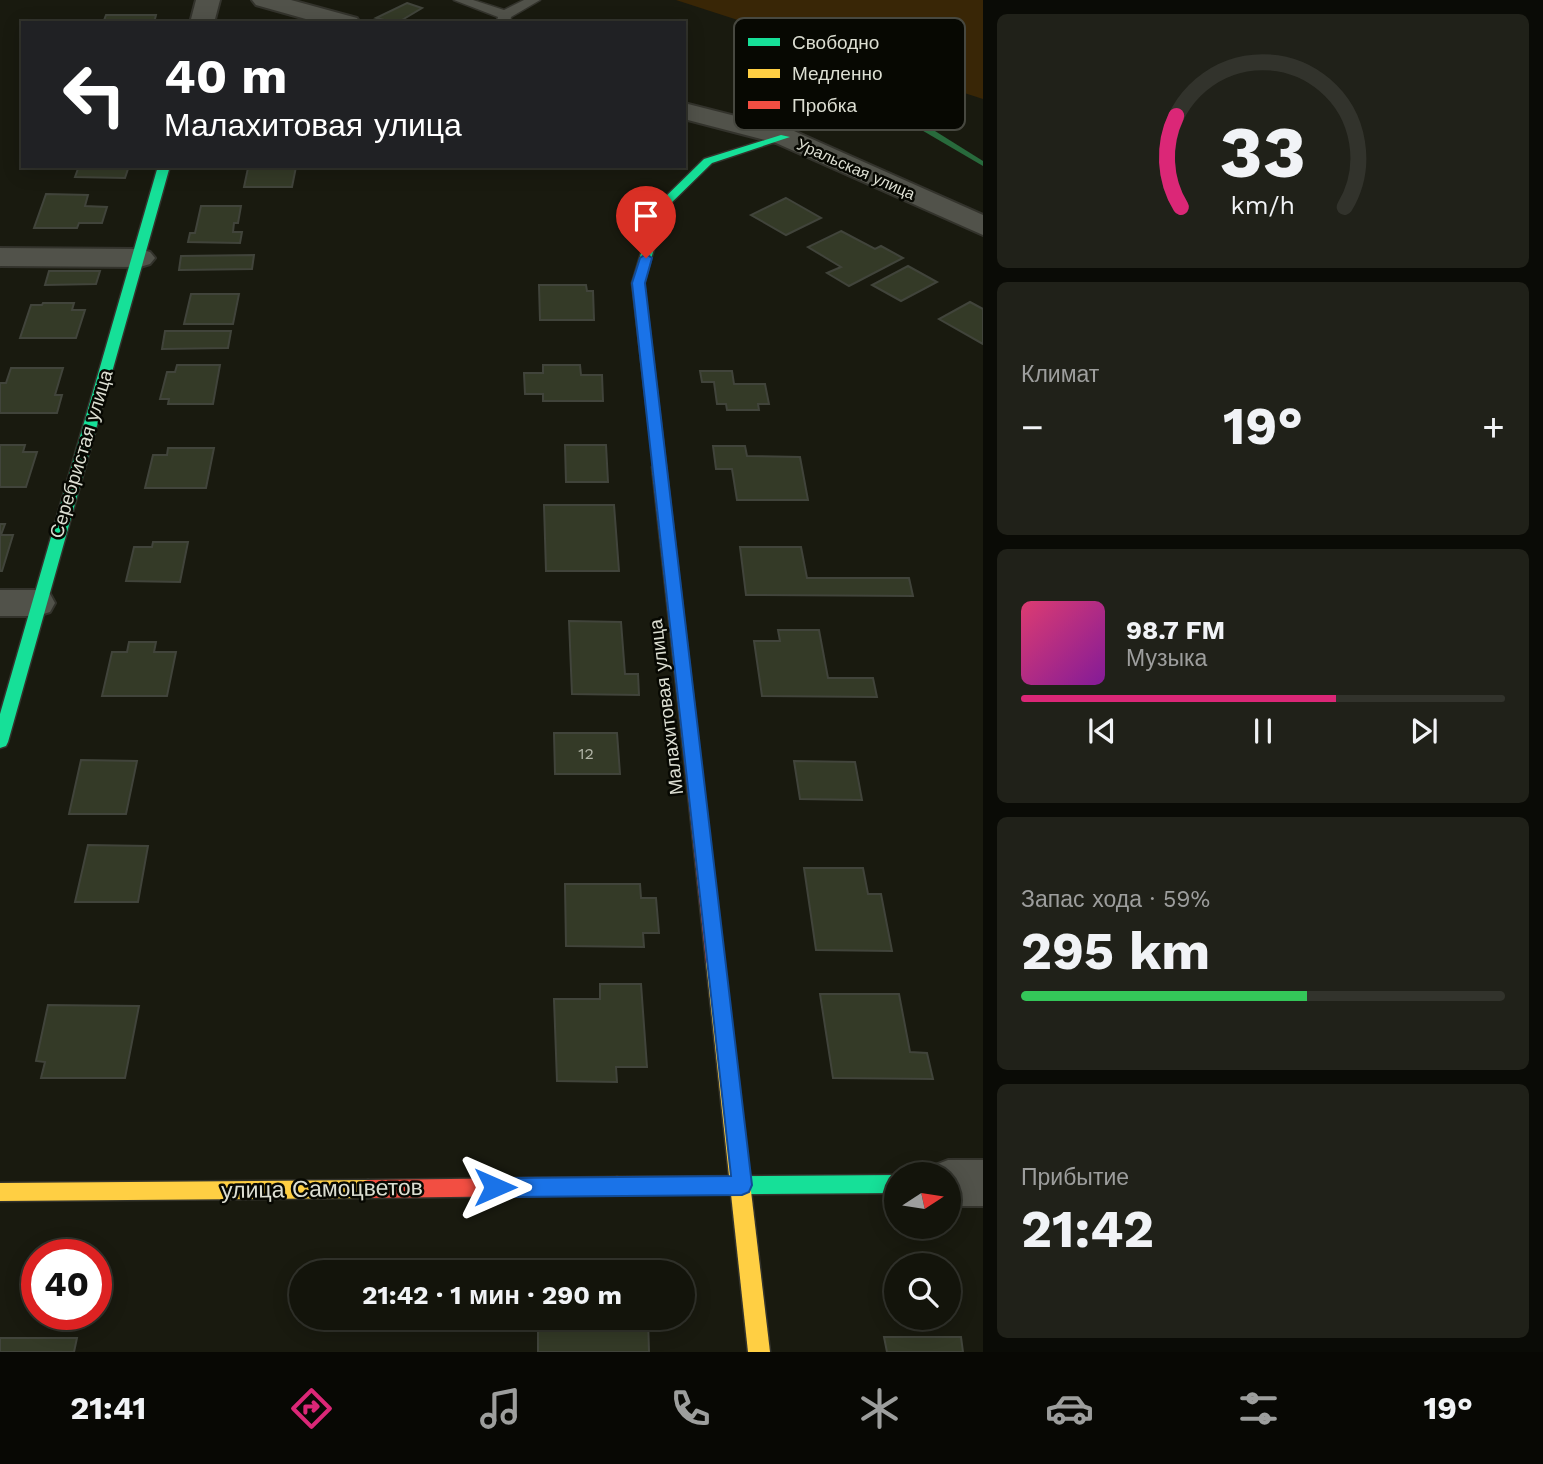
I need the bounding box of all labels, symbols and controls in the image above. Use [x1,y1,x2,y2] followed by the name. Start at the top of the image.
[734,18,965,130] legend
[792,31,879,54] text: Свободно
[164,47,287,105] text: 40 m
[49,49,140,140] icon: left
[792,62,882,85] text: Медленно
[792,94,857,117] text: Пробка
[164,106,462,144] text: Малахитовая улица
[1220,109,1306,195] text: 33
[794,134,918,204] street label: Уральская улица
[616,186,676,258] pin
[1231,191,1295,220] text: km/h
[627,197,665,235] icon: arrive
[1021,361,1099,388] text: Климат
[44,367,118,541] street label: Серебристая улица
[1223,396,1303,457] text: 19°
[1021,405,1044,449] text: −
[1482,405,1505,449] text: +
[1126,615,1225,645] text: 98.7 FM
[644,617,688,796] street label: Малахитовая улица
[1126,645,1207,672] text: Музыка
[1083,712,1121,750] icon: previous
[1244,712,1282,750] icon: pause
[1405,712,1443,750] icon: next
[578,744,594,763] house number: 12
[1021,886,1210,913] text: Запас хода · 59%
[1021,921,1210,982] text: 295 km
[458,1150,532,1224] position arrow
[884,1162,961,1239] north arrow
[884,1162,961,1330] map controls
[1021,1164,1129,1191] text: Прибытие
[221,1174,423,1204] street label: улица Самоцветов
[1021,1199,1154,1260] text: 21:42
[21,1239,112,1330] speed limit sign: 40
[884,1253,961,1330] button: search
[362,1280,622,1310] text: 21:42 · 1 мин · 290 m
[287,1384,336,1433] icon: directions
[476,1384,525,1433] icon: music
[666,1384,715,1433] icon: phone
[855,1384,904,1433] icon: climate
[1045,1384,1094,1433] icon: car
[1234,1384,1283,1433] icon: filters
[70,1389,146,1427] text: 21:41
[1423,1389,1473,1427] text: 19°

